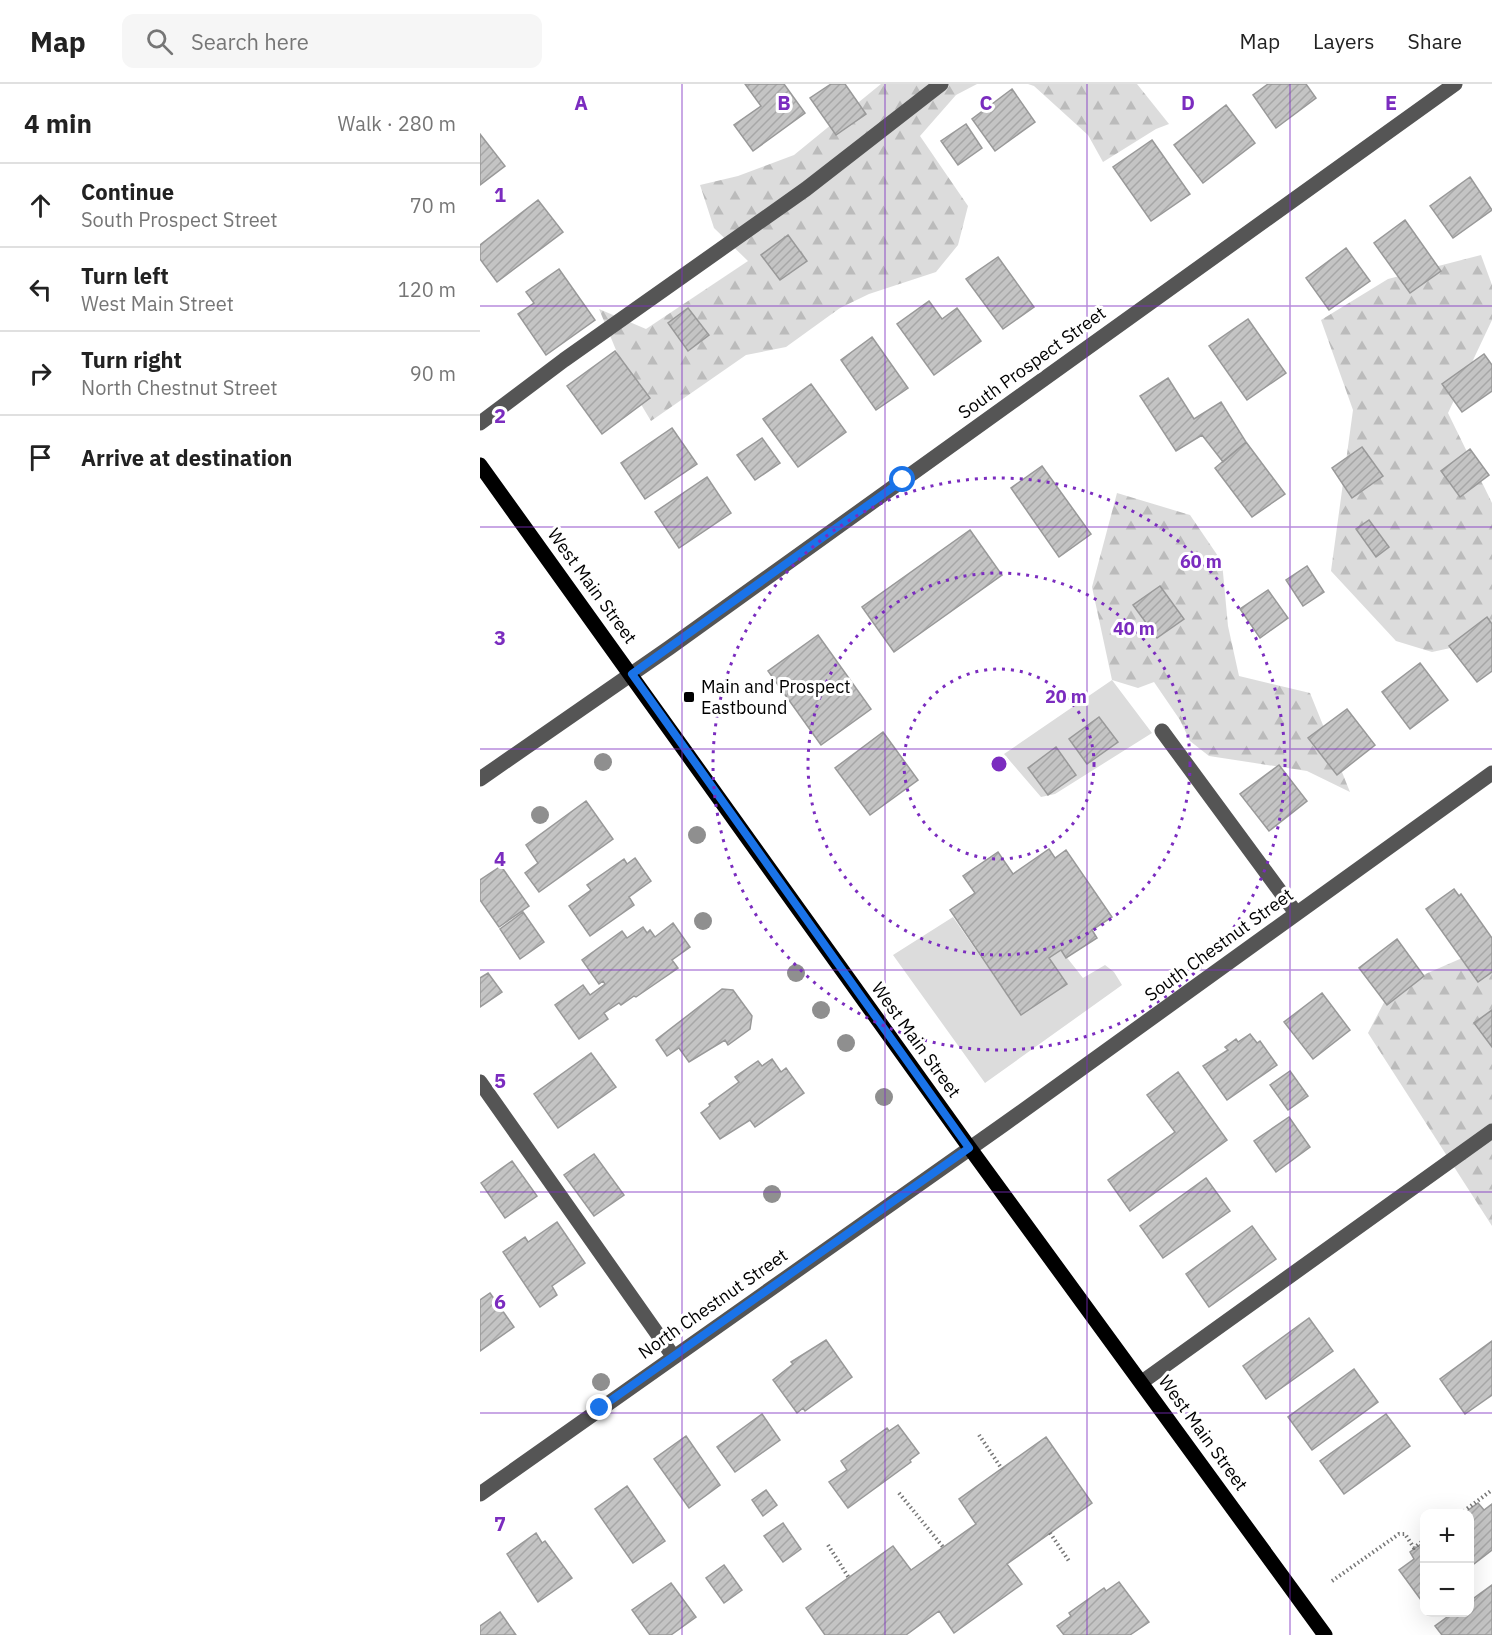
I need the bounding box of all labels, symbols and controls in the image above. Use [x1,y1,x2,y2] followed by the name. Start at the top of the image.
[122,14,542,68] search box
[30,23,86,60] text: Map
[143,25,176,58] icon: search
[191,27,309,56] text: Search here
[1240,27,1280,55] text: Map
[1313,27,1375,55] text: Layers
[1408,27,1462,55] text: Share
[574,89,588,116] text: A
[777,89,791,116] text: B
[979,89,993,116] text: C
[1181,89,1195,116] text: D
[1385,89,1397,116] text: E
[24,106,92,140] text: 4 min
[338,110,456,137] text: Walk · 280 m
[81,177,174,206] text: Continue
[494,181,506,208] text: 1
[24,189,57,222] icon: ahead
[410,192,456,219] text: 70 m
[81,206,278,233] text: South Prospect Street
[81,261,169,290] text: Turn left
[24,273,57,306] icon: left
[398,276,456,303] text: 120 m
[81,290,234,317] text: West Main Street
[953,301,1110,424] street label: South Prospect Street
[81,345,182,374] text: Turn right
[24,357,57,390] icon: right
[410,360,456,387] text: 90 m
[81,374,278,401] text: North Chestnut Street
[494,402,506,429] text: 2
[24,441,57,474] icon: arrive
[81,443,292,472] text: Arrive at destination
[889,466,915,492] route start
[543,523,642,648] street label: West Main Street
[1180,550,1222,573] text: 60 m
[1113,617,1155,640] text: 40 m
[494,624,506,651] text: 3
[701,675,851,719] place label: Main and Prospect Eastbound
[1045,685,1087,708] text: 20 m
[682,690,696,704] marker: Main and Prospect Eastbound
[989,754,1009,774] centre of rings
[494,845,506,872] text: 4
[1140,883,1298,1006] street label: South Chestnut Street
[867,977,966,1102] street label: West Main Street
[494,1067,506,1094] text: 5
[634,1243,792,1364] street label: North Chestnut Street
[494,1288,506,1315] text: 6
[1154,1370,1253,1495] street label: West Main Street
[586,1394,612,1420] route end
[1420,1509,1474,1617] map controls
[1420,1509,1474,1563] button: +
[494,1510,506,1537] text: 7
[1420,1563,1474,1617] button: −

